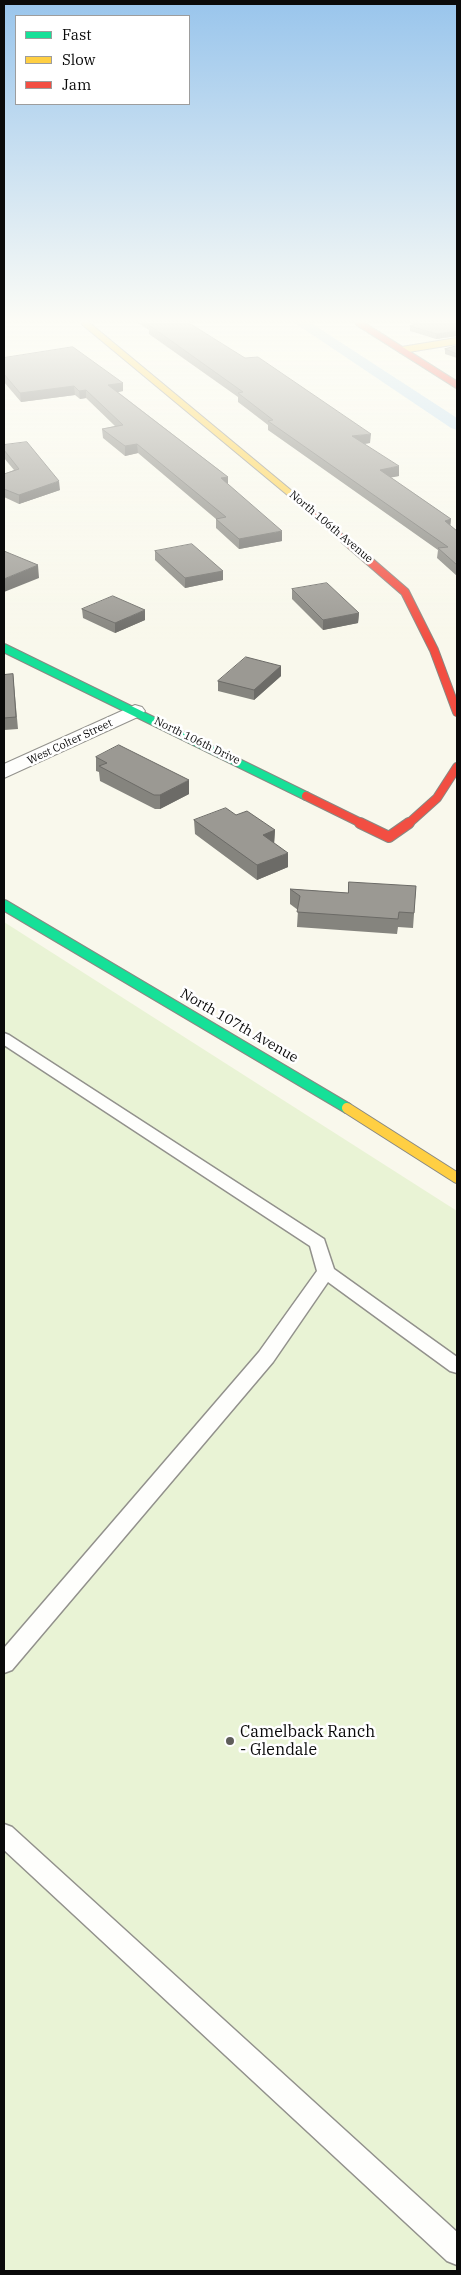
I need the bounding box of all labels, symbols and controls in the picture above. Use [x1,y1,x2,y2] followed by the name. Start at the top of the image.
[15,15,190,105] legend
[62,25,92,44] text: Fast
[62,50,95,69] text: Slow
[62,75,91,94] text: Jam
[287,488,375,566] street label: North 106th Avenue
[152,714,242,768] street label: North 106th Drive
[25,716,115,768] street label: West Colter Street
[177,985,301,1067] street label: North 107th Avenue
[240,1722,375,1760] place label: Camelback Ranch - Glendale
[224,1735,236,1747] marker: Camelback Ranch - Glendale

